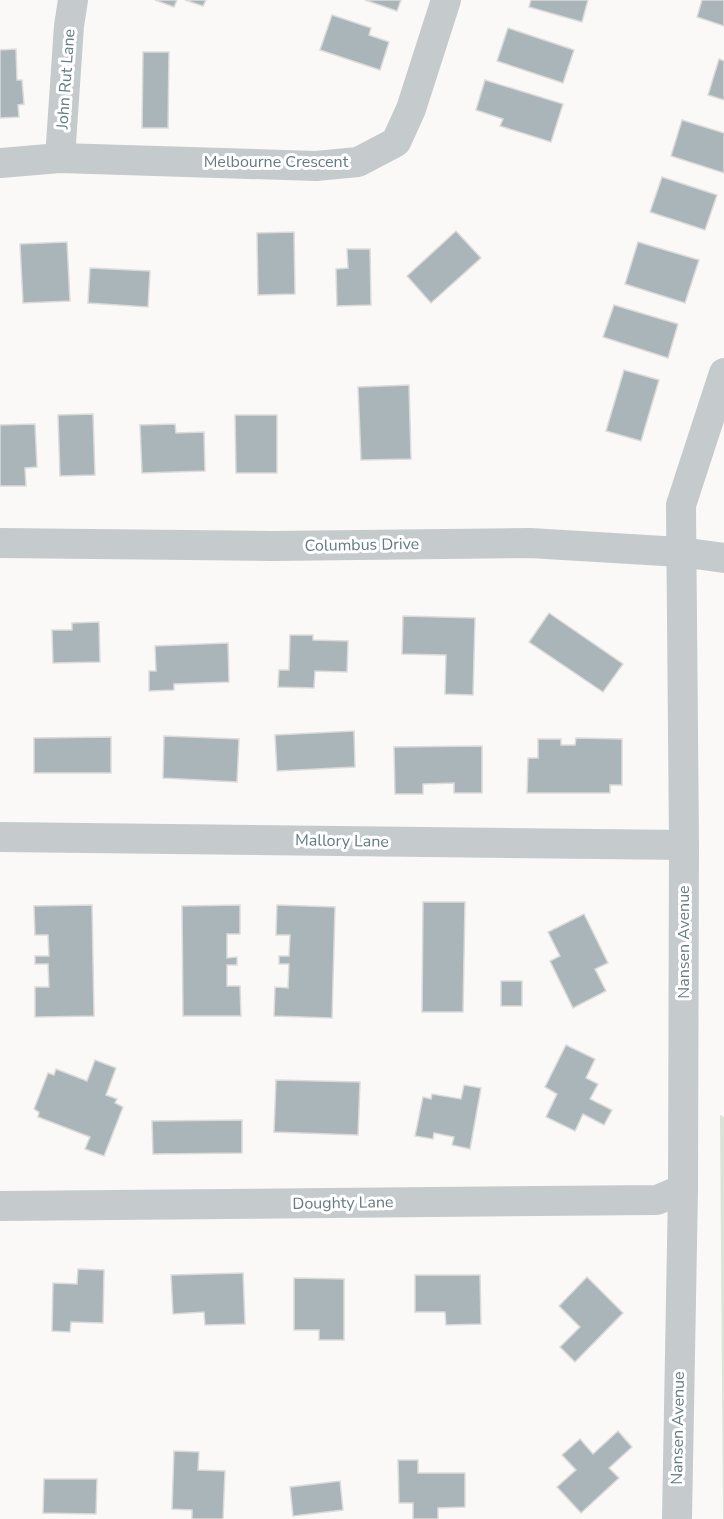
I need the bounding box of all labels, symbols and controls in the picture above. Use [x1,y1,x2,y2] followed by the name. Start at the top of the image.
[51,28,80,131] street label: John Rut Lane
[204,151,349,173] street label: Melbourne Crescent
[305,533,419,557] street label: Columbus Drive
[295,829,389,853] street label: Mallory Lane
[673,885,695,999] street label: Nansen Avenue
[292,1191,394,1215] street label: Doughty Lane
[666,1371,690,1485] street label: Nansen Avenue

